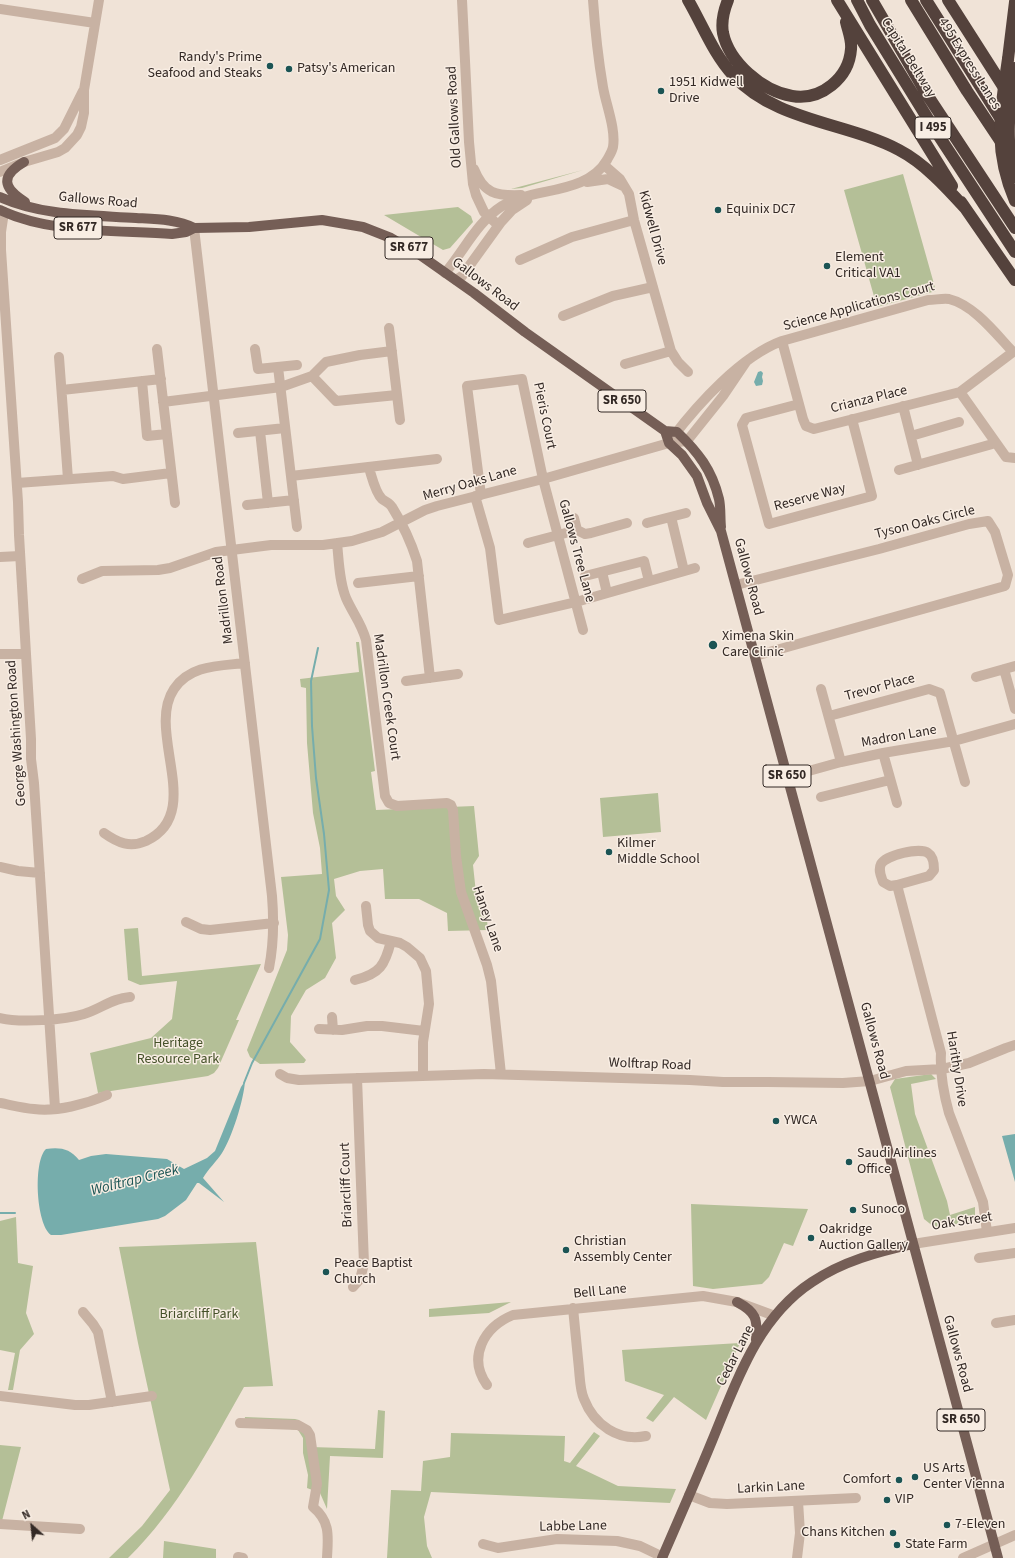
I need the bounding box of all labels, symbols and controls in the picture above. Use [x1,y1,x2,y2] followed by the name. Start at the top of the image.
[877,15,939,101] street label: Capital Beltway
[934,15,1004,113] street label: 495 Express Lanes
[147,50,262,82] place label: Randy's Prime Seafood and Steaks
[265,61,275,71] marker: Randy's Prime Seafood and Steaks
[297,61,395,77] place label: Patsy's American
[284,64,294,74] marker: Patsy's American
[444,65,466,169] street label: Old Gallows Road
[669,75,743,108] place label: 1951 Kidwell Drive
[656,86,666,96] marker: 1951 Kidwell Drive
[915,117,951,139] road number: I 495
[58,189,138,213] street label: Gallows Road
[634,189,670,267] street label: Kidwell Drive
[726,202,796,218] place label: Equinix DC7
[713,205,723,215] marker: Equinix DC7
[54,217,102,239] road number: SR 677
[385,237,433,259] road number: SR 677
[835,250,901,282] place label: Element Critical VA1
[448,254,522,316] street label: Gallows Road
[822,261,832,271] marker: Element Critical VA1
[782,279,936,335] street label: Science Applications Court
[529,381,559,451] street label: Pieris Court
[829,382,909,418] street label: Crianza Place
[598,390,646,412] road number: SR 650
[421,463,519,505] street label: Merry Oaks Lane
[772,480,848,516] street label: Reserve Way
[554,498,598,604] street label: Gallows Tree Lane
[873,502,977,544] street label: Tyson Oaks Circle
[730,537,766,617] street label: Gallows Road
[210,555,238,645] street label: Madrillon Road
[722,629,794,662] place label: Ximena Skin Care Clinic
[369,633,403,761] street label: Madrillon Creek Court
[707,639,719,651] marker: Ximena Skin Care Clinic
[4,659,30,807] street label: George Washington Road
[843,671,917,705] street label: Trevor Place
[860,722,938,752] street label: Madron Lane
[763,765,811,787] road number: SR 650
[617,836,700,868] place label: Kilmer Middle School
[604,847,614,857] marker: Kilmer Middle School
[468,884,506,954] street label: Haney Lane
[856,1001,892,1081] street label: Gallows Road
[942,1030,970,1108] street label: Harithy Drive
[137,1036,219,1068] park label: Heritage Resource Park
[608,1055,692,1075] street label: Wolftrap Road
[784,1113,817,1129] place label: YWCA
[771,1116,781,1126] marker: YWCA
[337,1142,357,1228] street label: Briarcliff Court
[857,1146,937,1178] place label: Saudi Airlines Office
[844,1157,854,1167] marker: Saudi Airlines Office
[89,1161,181,1201] water label: Wolftrap Creek
[861,1202,905,1218] place label: Sunoco
[848,1205,858,1215] marker: Sunoco
[930,1209,994,1235] street label: Oak Street
[819,1222,908,1254] place label: Oakridge Auction Gallery
[806,1233,816,1243] marker: Oakridge Auction Gallery
[574,1234,672,1266] place label: Christian Assembly Center
[561,1245,571,1255] marker: Christian Assembly Center
[334,1256,413,1288] place label: Peace Baptist Church
[321,1267,331,1277] marker: Peace Baptist Church
[572,1281,628,1303] street label: Bell Lane
[160,1307,238,1323] park label: Briarcliff Park
[939,1314,975,1394] street label: Gallows Road
[714,1323,758,1389] street label: Cedar Lane
[937,1409,985,1431] road number: SR 650
[923,1461,1005,1494] place label: US Arts Center Vienna
[843,1472,891,1488] place label: Comfort
[910,1472,920,1482] marker: US Arts Center Vienna
[894,1475,904,1485] marker: Comfort
[737,1478,805,1498] street label: Larkin Lane
[895,1492,914,1508] place label: VIP
[882,1495,892,1505] marker: VIP
[12,1506,52,1546] north arrow
[20,1507,33,1523] text: N
[955,1517,1005,1533] place label: 7-Eleven
[539,1518,607,1536] street label: Labbe Lane
[942,1520,952,1530] marker: 7-Eleven
[801,1525,885,1541] place label: Chans Kitchen
[888,1528,898,1538] marker: Chans Kitchen
[905,1537,968,1553] place label: State Farm
[892,1540,902,1550] marker: State Farm

